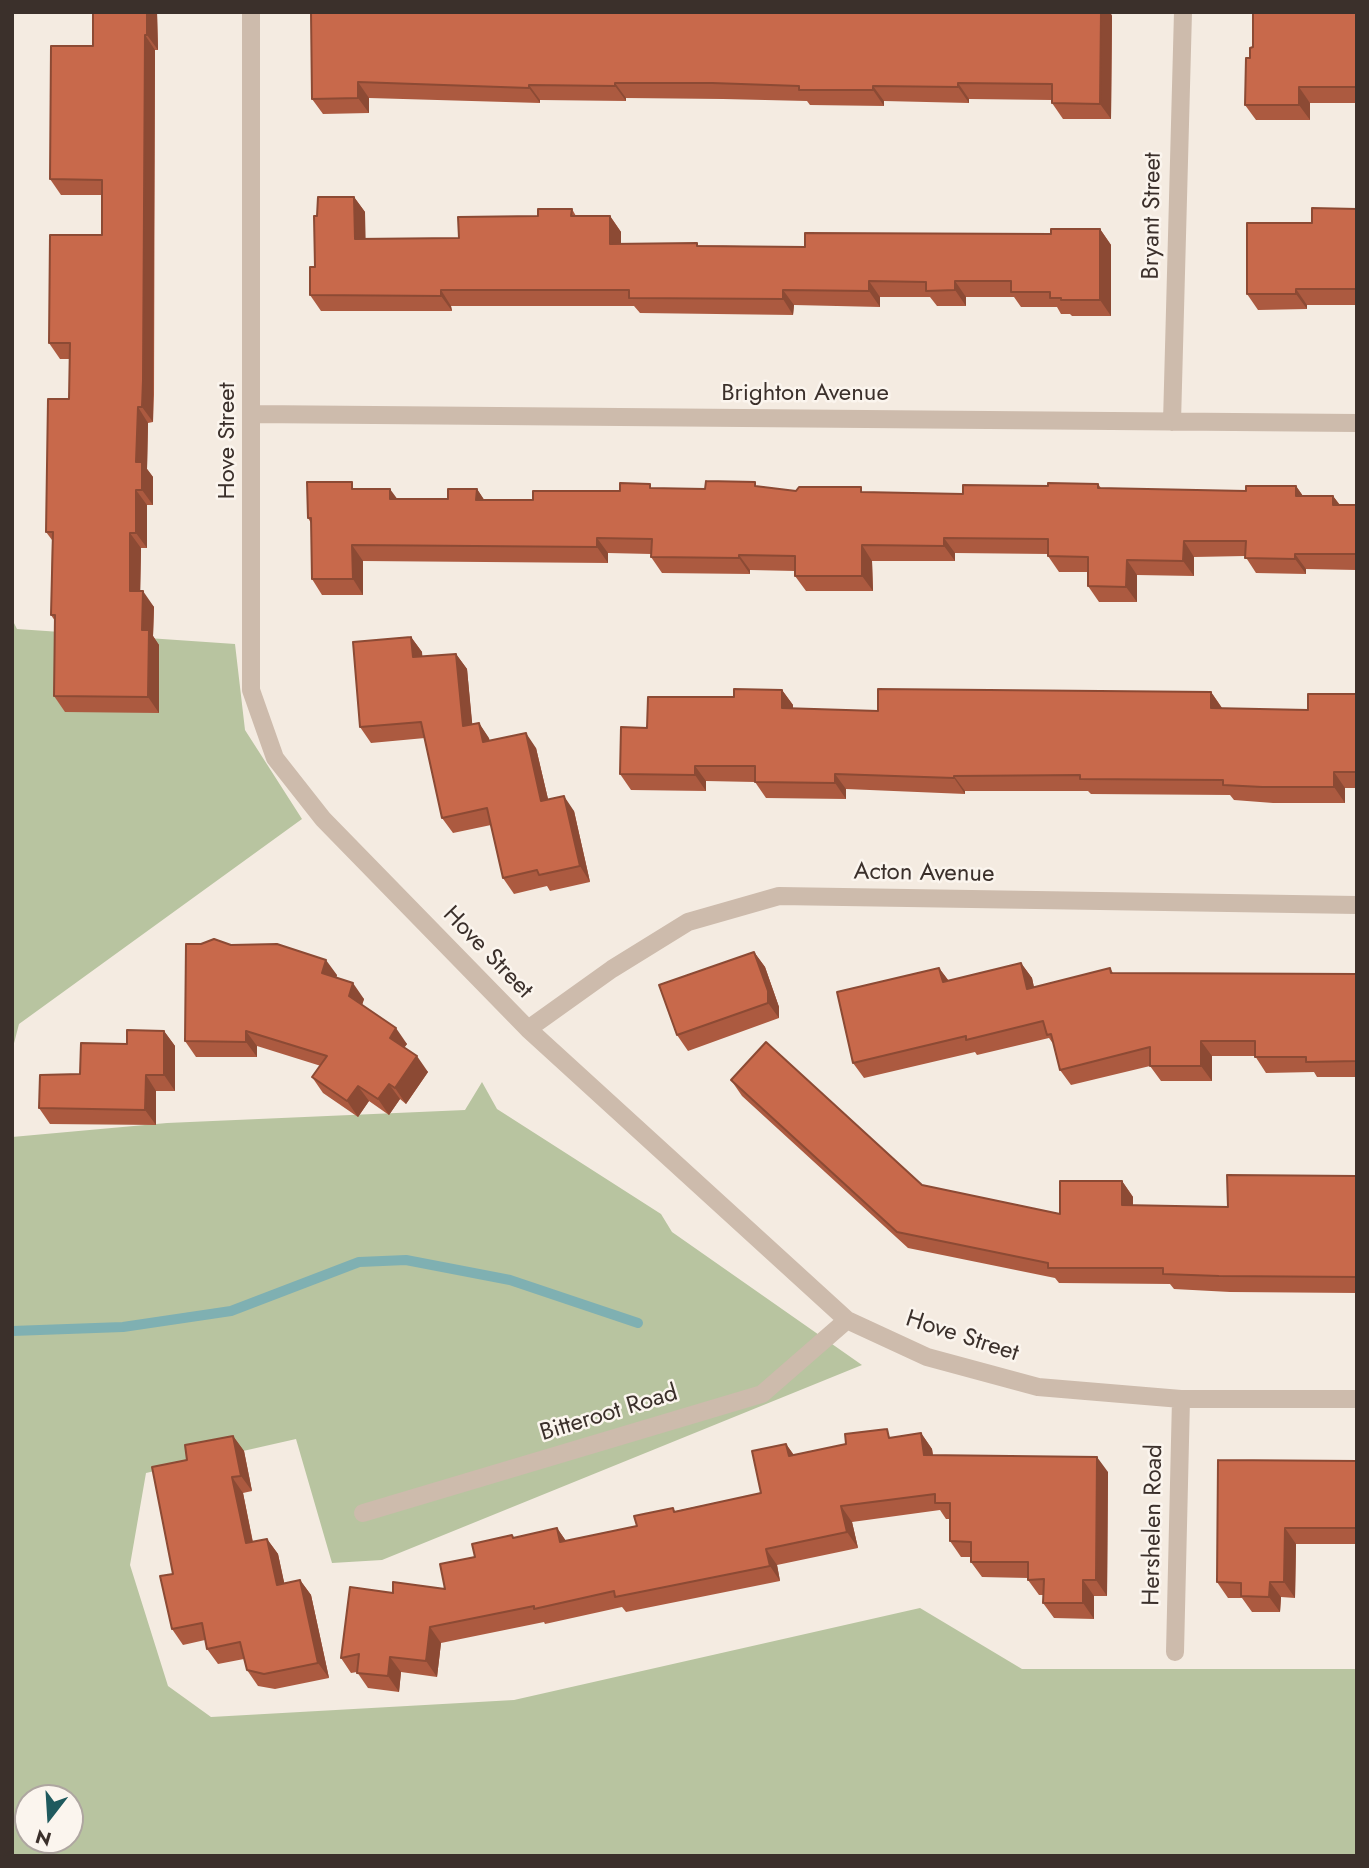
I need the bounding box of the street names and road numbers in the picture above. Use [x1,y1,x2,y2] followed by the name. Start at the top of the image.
[1137,152,1169,280] street label: Bryant Street
[721,380,889,408] street label: Brighton Avenue
[214,383,242,499] street label: Hove Street
[853,858,995,890] street label: Acton Avenue
[436,901,538,1005] street label: Hove Street
[902,1305,1022,1369] street label: Hove Street
[537,1379,681,1449] street label: Bitteroot Road
[1138,1444,1170,1606] street label: Hershelen Road

